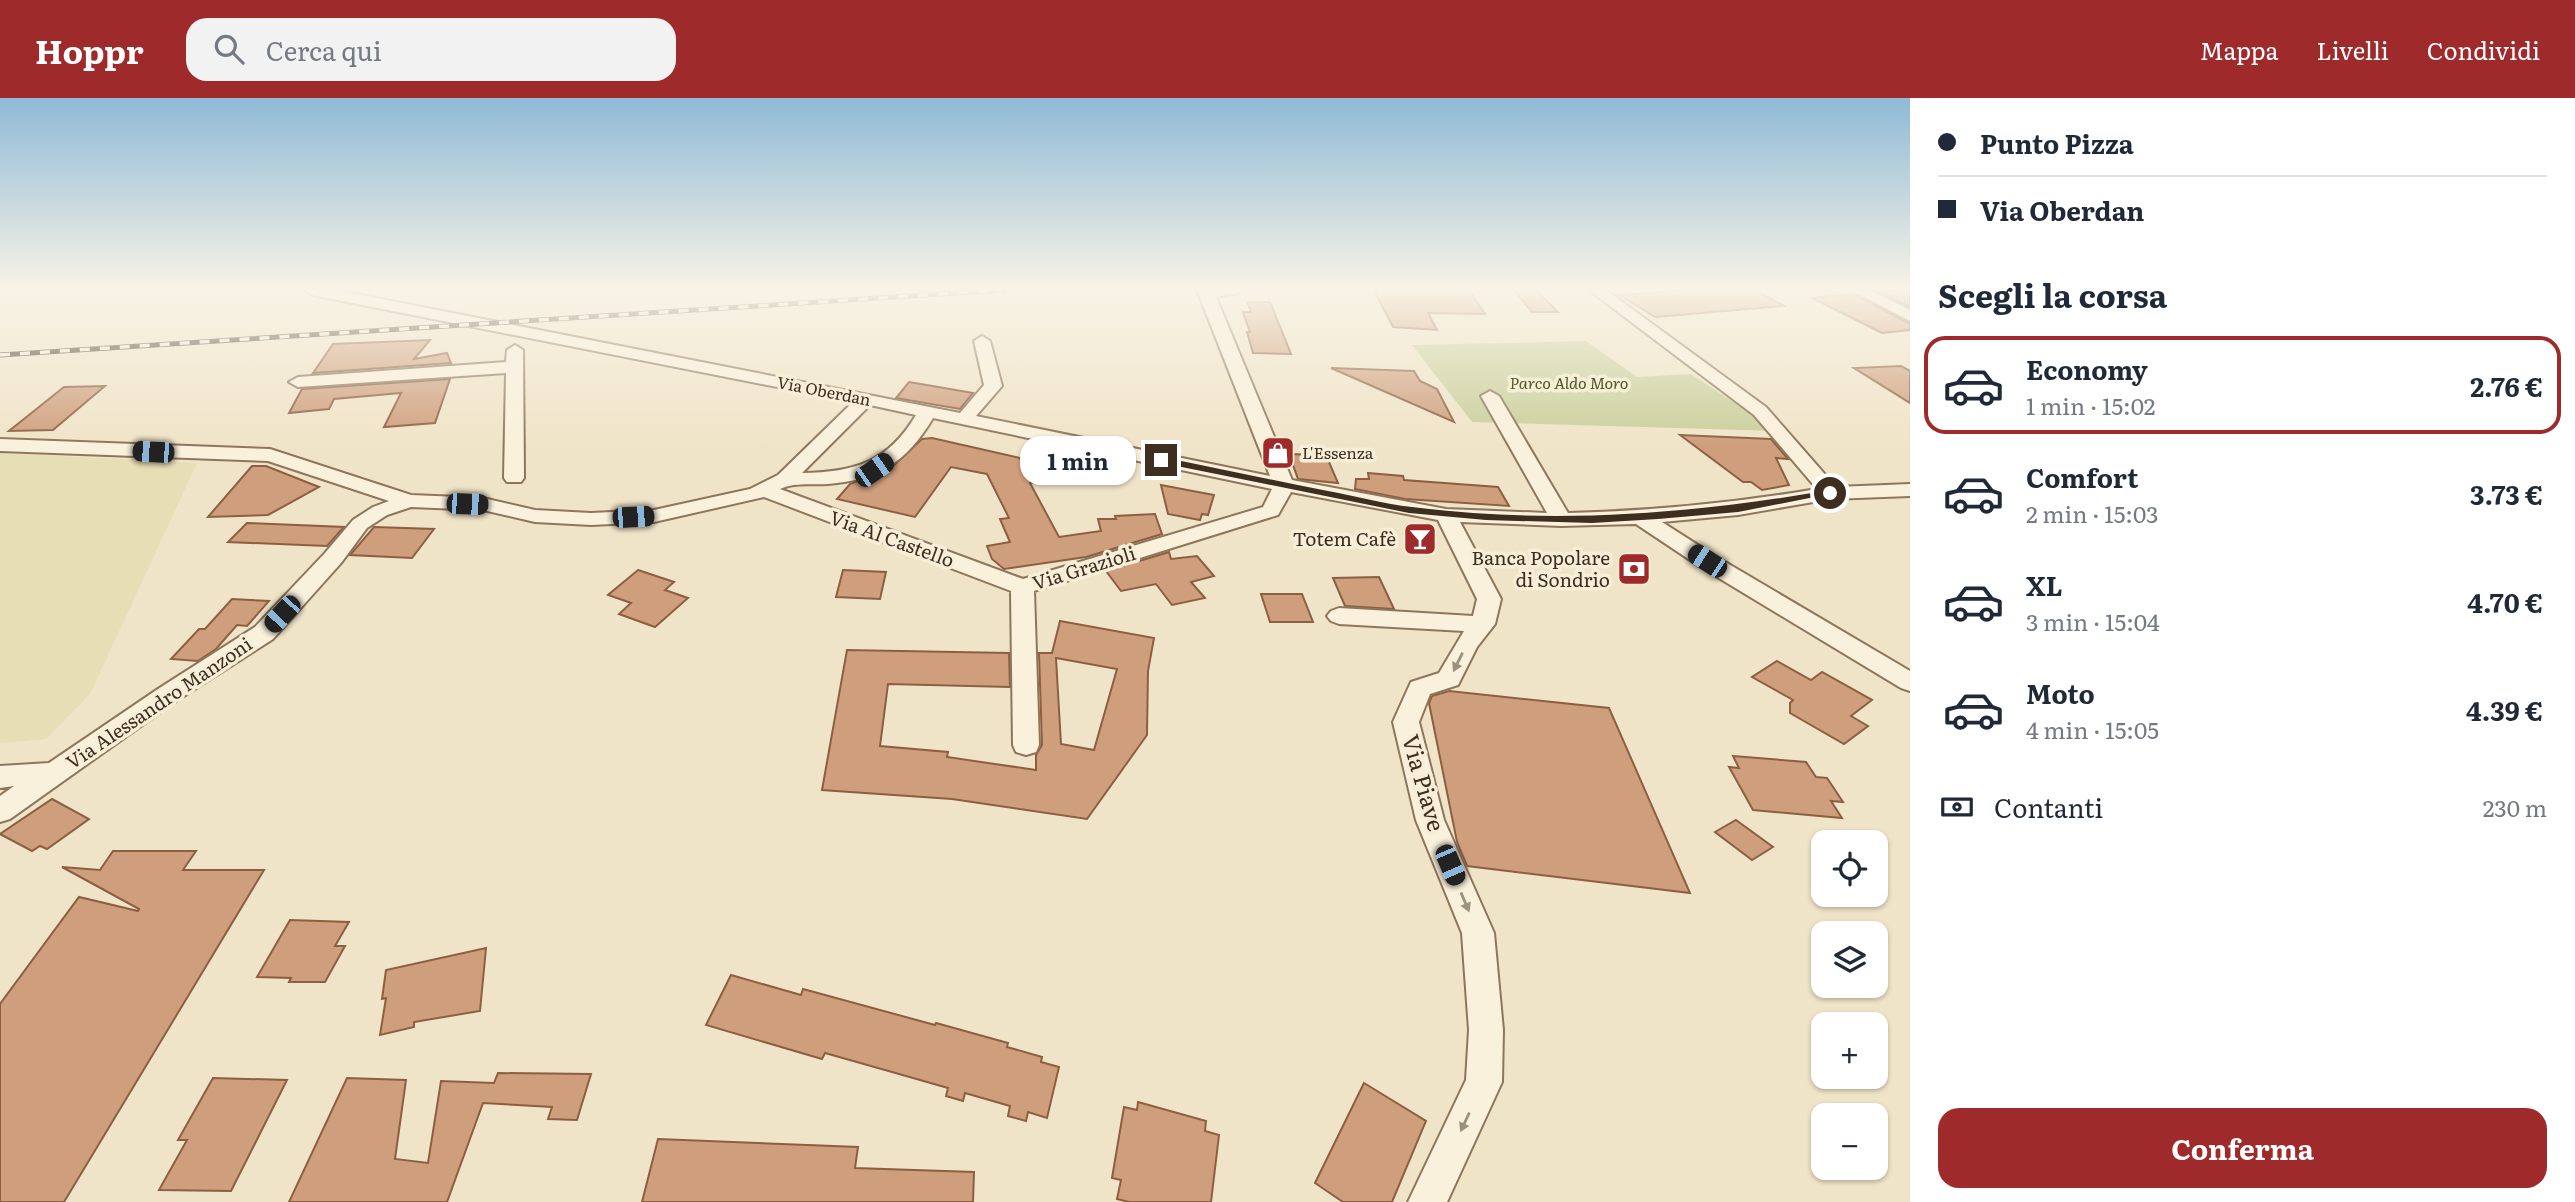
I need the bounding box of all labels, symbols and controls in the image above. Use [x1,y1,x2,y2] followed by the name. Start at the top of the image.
[186,18,676,81] search box
[35,25,144,74] text: Hoppr
[210,30,248,68] icon: search
[266,30,382,69] text: Cerca qui
[2200,32,2278,67] text: Mappa
[2316,32,2389,67] text: Livelli
[2427,32,2540,67] text: Condividi
[1980,123,2134,162] text: Punto Pizza
[1980,190,2144,229] text: Via Oberdan
[1938,270,2167,318] text: Scegli la corsa
[2026,349,2148,388] text: Economy
[1942,354,2005,417] icon: car
[2470,366,2543,405] text: 2.76 €
[775,369,874,411] street label: Via Oberdan
[1510,370,1628,394] park label: Parco Aldo Moro
[2026,388,2155,422] text: 1 min · 15:02
[1259,434,1297,472] shop icon: L'Essenza
[1021,436,1136,484] callout: 1 min
[132,440,175,464] car
[1302,440,1374,464] place label: L'Essenza
[1047,443,1109,477] text: 1 min
[1145,444,1177,476] route end
[851,449,898,491] car
[2026,457,2138,496] text: Comfort
[1942,462,2005,525] icon: car
[2470,474,2543,513] text: 3.73 €
[1814,477,1846,509] route start
[446,493,489,515] car
[2026,496,2158,530] text: 2 min · 15:03
[826,503,959,574] street label: Via Al Castello
[612,505,655,529] car
[1401,520,1439,558] bar icon: Totem Cafè
[1293,524,1396,552] place label: Totem Cafè
[1029,538,1139,596] street label: Via Grazioli
[1684,541,1731,581] car
[1471,543,1610,593] place label: Banca Popolare di Sondrio
[1615,550,1653,588] bank icon: Banca Popolare di Sondrio
[2026,565,2063,604] text: XL
[1942,570,2005,633] icon: car
[2467,582,2543,621] text: 4.70 €
[260,591,305,637] car
[2026,604,2160,638] text: 3 min · 15:04
[60,629,257,775] street label: Via Alessandro Manzoni
[1452,652,1464,672] one-way arrow
[2026,673,2095,712] text: Moto
[1942,678,2005,741] icon: car
[2466,690,2543,729] text: 4.39 €
[2026,712,2159,746] text: 4 min · 15:05
[1395,730,1455,835] street label: Via Piave
[1994,787,2103,826] text: Contanti
[1938,788,1976,826] icon: cash
[2483,790,2547,824] text: 230 m
[1811,830,1888,1180] map controls
[1811,830,1888,907] button: locate
[1433,842,1468,888] car
[1460,892,1471,913] one-way arrow
[1811,921,1888,998] button: layers
[1811,1012,1888,1089] button: +
[1811,1103,1888,1180] button: −
[1938,1108,2547,1188] button: Conferma
[1459,1112,1470,1132] one-way arrow

